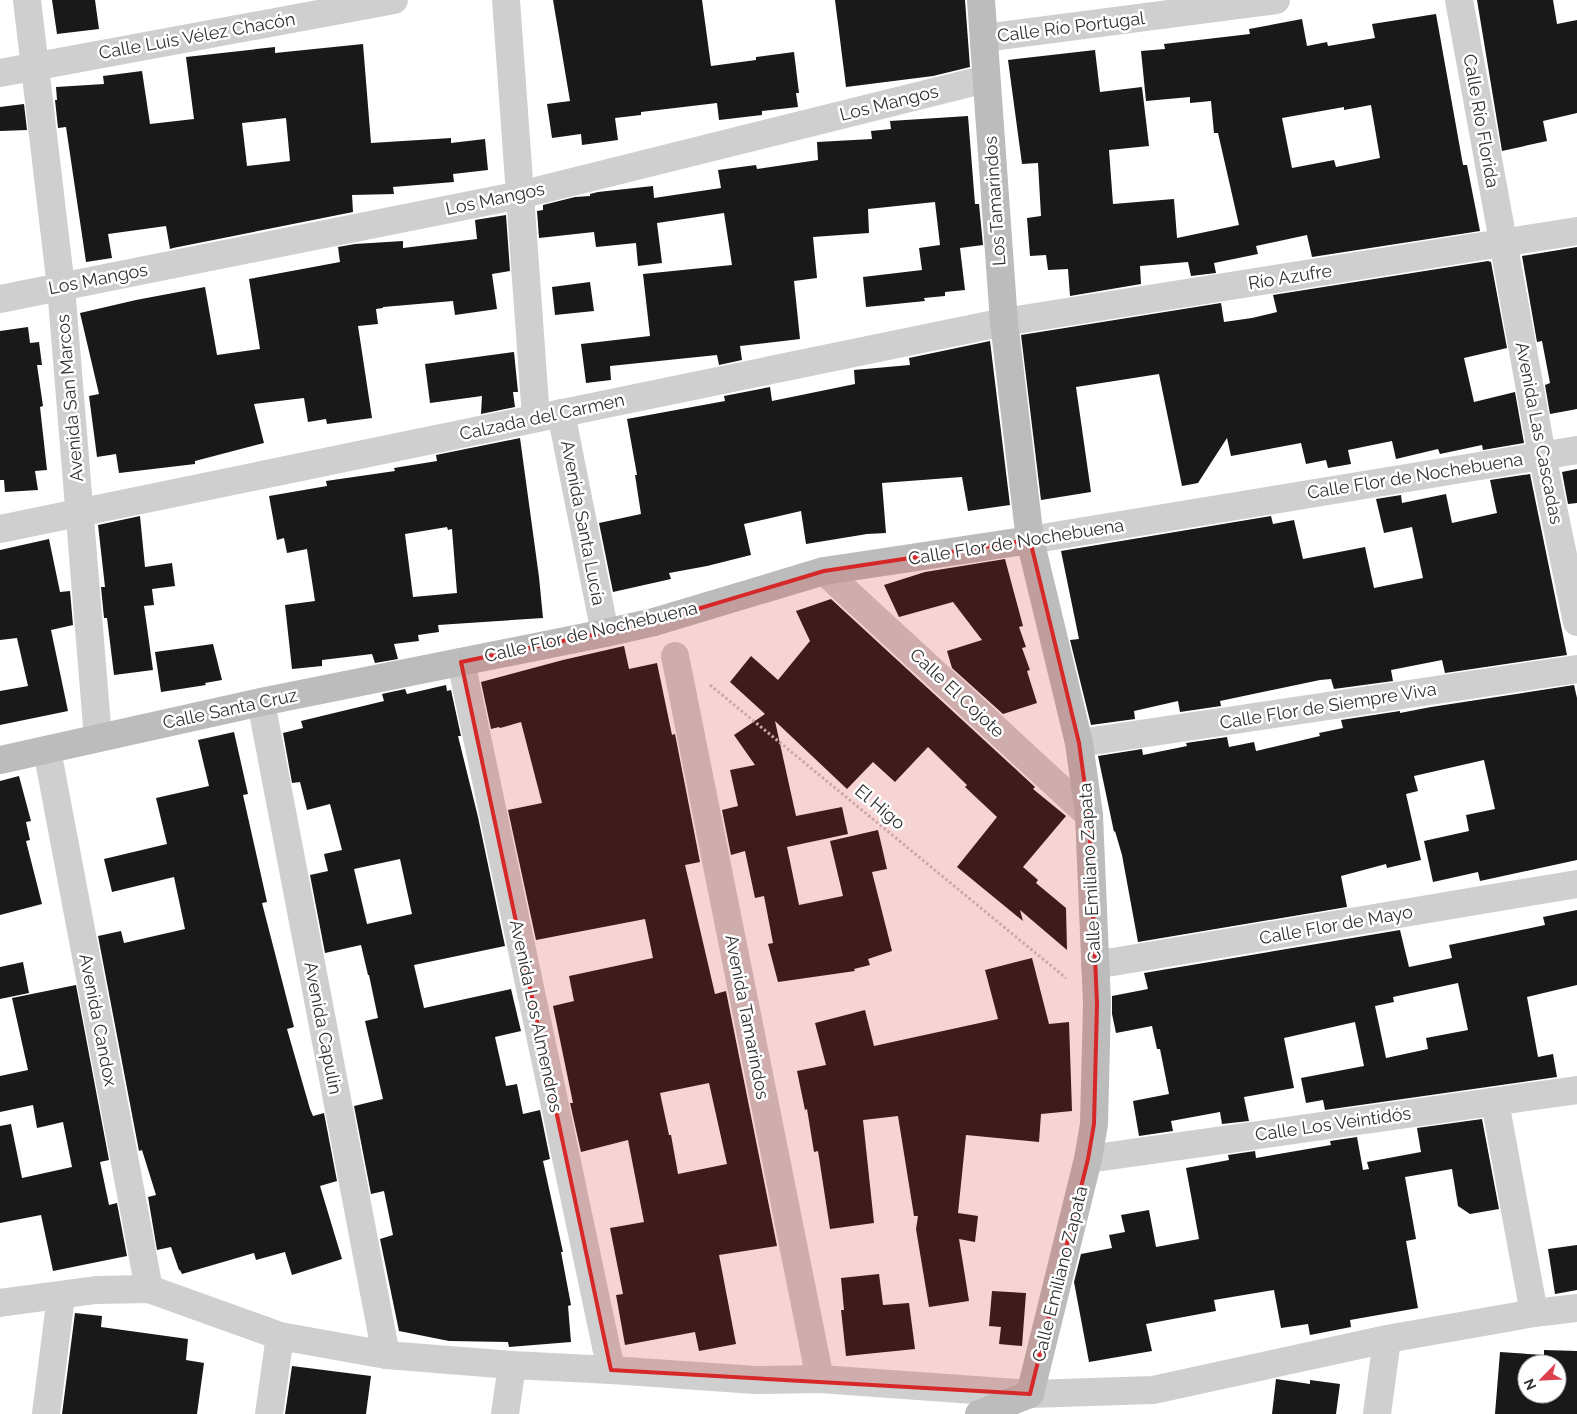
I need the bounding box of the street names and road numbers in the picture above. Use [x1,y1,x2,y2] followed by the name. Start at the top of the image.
[996,7,1146,46] street label: Calle Río Portugal
[97,8,297,63] street label: Calle Luis Vélez Chacón
[1459,52,1504,189] street label: Calle Río Florida
[837,80,941,125] street label: Los Mangos
[979,135,1010,267] street label: Los Tamarindos
[443,178,547,219] street label: Los Mangos
[46,259,150,298] street label: Los Mangos
[1247,259,1334,293] street label: Río Azufre
[52,313,87,483] street label: Avenida San Marcos
[1512,340,1568,526] street label: Avenida Las Cascadas
[457,389,626,444] street label: Calzada del Carmen
[557,439,610,607] street label: Avenida Santa Lucía
[1306,448,1524,503] street label: Calle Flor de Nochebuena
[907,514,1125,569] street label: Calle Flor de Nochebuena
[482,597,700,666] street label: Calle Flor de Nochebuena
[906,644,1009,742] street label: Calle El Cojote
[1218,678,1438,733] street label: Calle Flor de Siempre Viva
[161,684,299,733] street label: Calle Santa Cruz
[851,780,910,834] street label: El Higo
[1074,782,1105,964] street label: Calle Emiliano Zapata
[1258,901,1415,948] street label: Calle Flor de Mayo
[506,918,567,1114] street label: Avenida Los Almendros
[721,933,774,1101] street label: Avenida Tamarindos
[75,952,122,1088] street label: Avenida Candox
[300,960,347,1096] street label: Avenida Capulin
[1254,1102,1413,1145] street label: Calle Los Veintidós
[1027,1184,1092,1364] street label: Calle Emiliano Zapata

